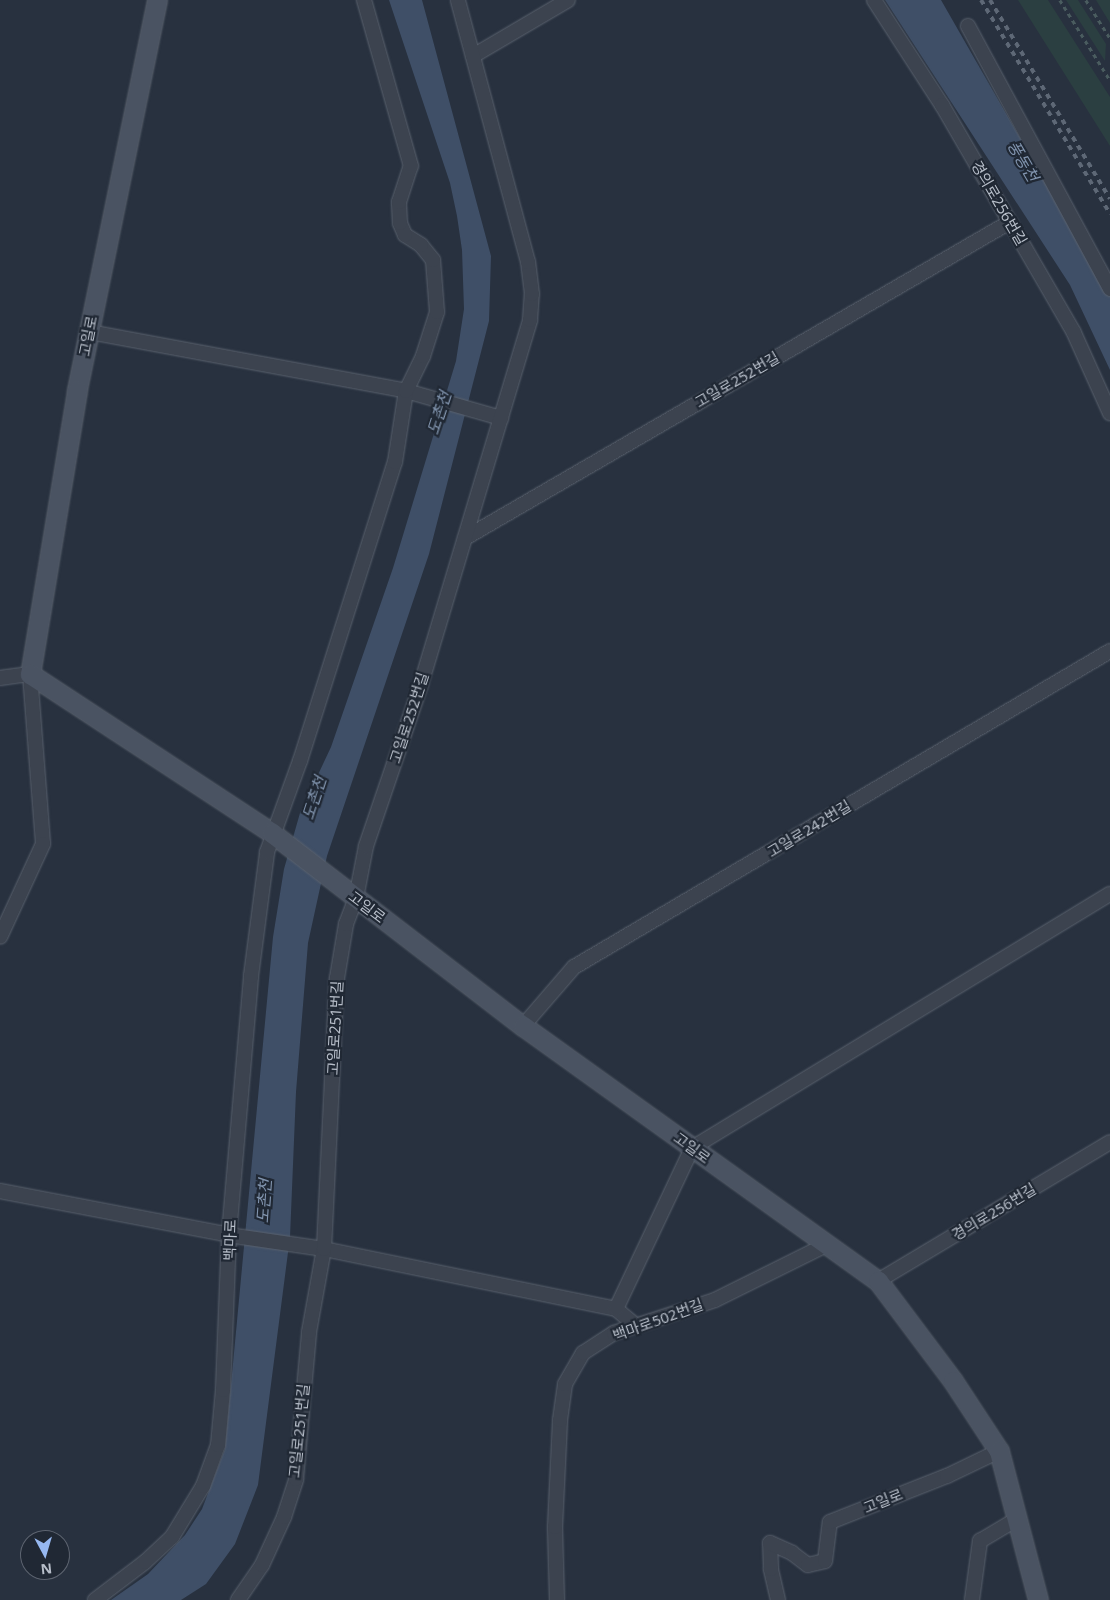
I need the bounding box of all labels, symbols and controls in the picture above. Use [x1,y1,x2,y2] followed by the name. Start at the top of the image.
[1004,137,1042,185] water label: 풍동천
[968,157,1030,249] street label: 경의로256번길
[75,314,101,358] street label: 고일로
[691,349,783,411] street label: 고일로252번길
[423,389,455,437] water label: 도촌천
[386,670,432,766] street label: 고일로252번길
[298,774,330,822] water label: 도촌천
[764,797,854,861] street label: 고일로242번길
[345,887,389,927] street label: 고일로
[324,980,346,1076] street label: 고일로251번길
[670,1129,714,1167] street label: 고일로
[253,1178,275,1224] water label: 도촌천
[949,1180,1039,1244] street label: 경의로256번길
[220,1219,240,1261] street label: 백마로
[610,1295,706,1345] street label: 백마로502번길
[285,1383,313,1479] street label: 고일로251번길
[860,1485,906,1517] street label: 고일로
[20,1530,70,1580] north arrow
[40,1559,53,1579] text: N

